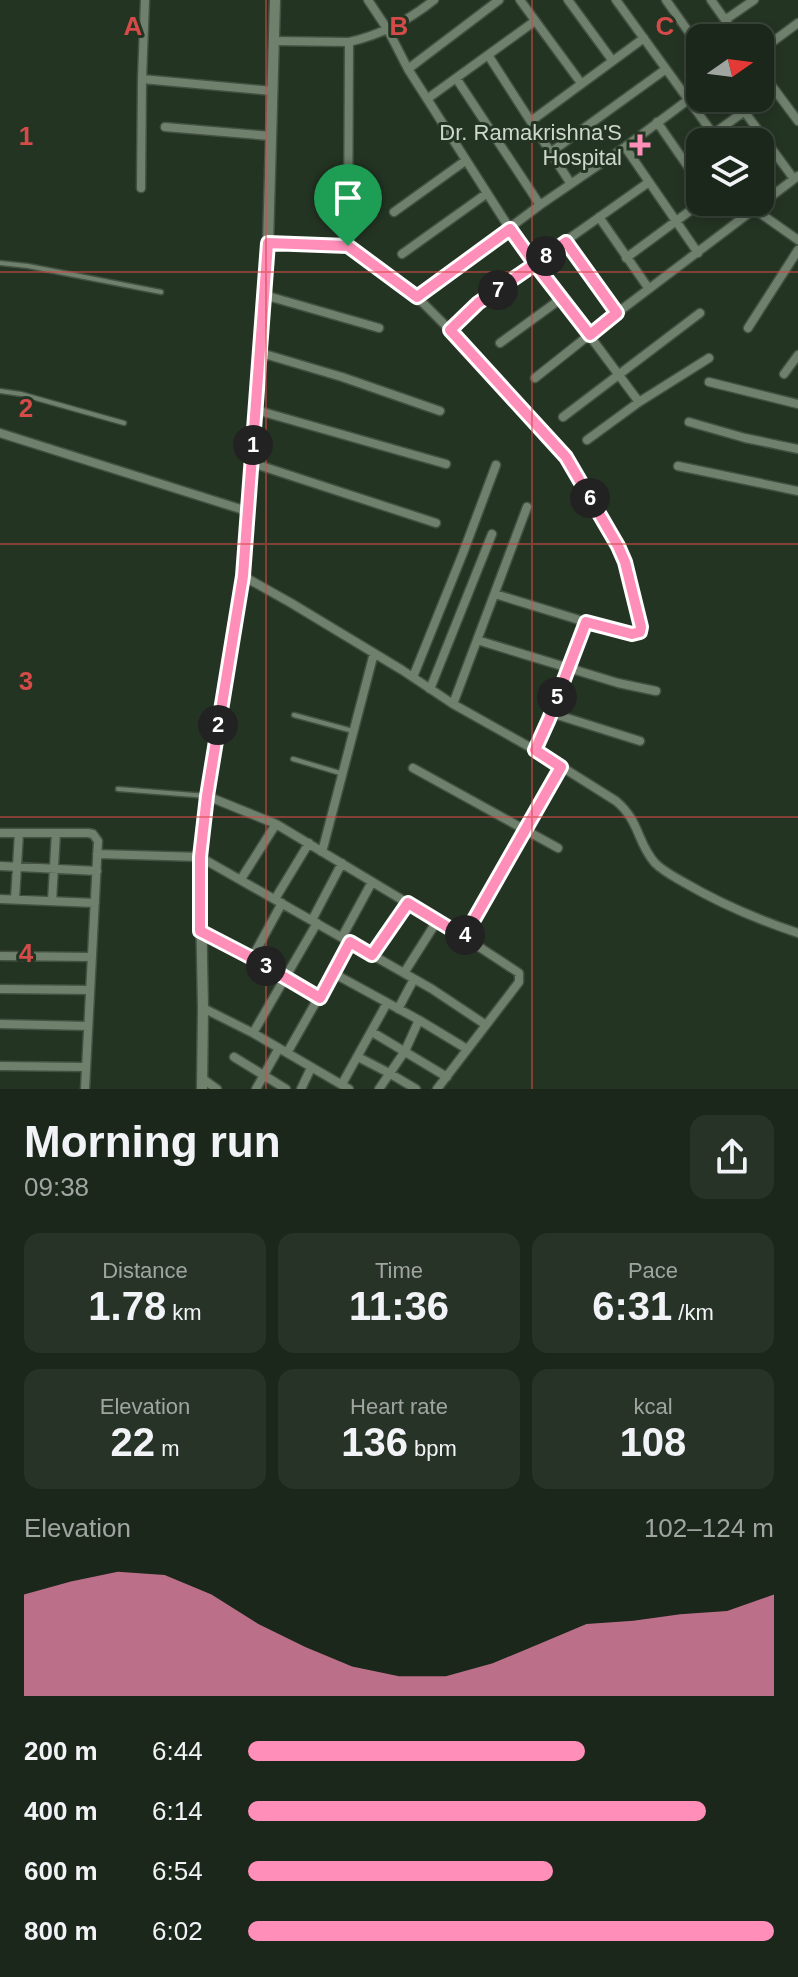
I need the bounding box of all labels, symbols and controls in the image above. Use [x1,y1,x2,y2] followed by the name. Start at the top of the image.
[124,11,143,41] text: A
[390,11,408,41] text: B
[656,11,675,41] text: C
[686,24,774,112] north arrow
[686,24,774,216] map controls
[439,120,622,170] place label: Dr. Ramakrishna'S Hospital
[19,121,33,151] text: 1
[686,128,774,216] button: layers
[629,134,651,156] marker: Dr. Ramakrishna'S Hospital
[314,164,382,246] pin
[326,176,370,220] icon: arrive
[526,236,566,276] pin: 8
[540,243,552,268] text: 8
[478,270,518,310] pin: 7
[492,277,504,302] text: 7
[19,393,33,423] text: 2
[233,425,273,465] pin: 1
[247,432,259,457] text: 1
[570,478,610,518] pin: 6
[584,485,596,510] text: 6
[19,666,33,696] text: 3
[537,677,577,717] pin: 5
[551,684,563,709] text: 5
[198,705,238,745] pin: 2
[212,712,224,737] text: 2
[445,915,485,955] pin: 4
[459,922,471,947] text: 4
[19,938,34,968] text: 4
[246,946,286,986] pin: 3
[260,953,272,978] text: 3
[690,1115,774,1199] button: share
[24,1117,281,1166] text: Morning run
[24,1172,89,1202] text: 09:38
[102,1258,188,1283] text: Distance
[375,1258,423,1283] text: Time
[628,1258,678,1283] text: Pace
[88,1284,166,1328] text: 1.78
[349,1284,449,1328] text: 11:36
[592,1284,672,1328] text: 6:31
[166,1300,202,1325] text: km
[672,1300,714,1325] text: /km
[100,1394,190,1419] text: Elevation
[350,1394,448,1419] text: Heart rate
[633,1394,673,1419] text: kcal
[111,1420,155,1464] text: 22
[341,1420,408,1464] text: 136
[620,1420,686,1464] text: 108
[155,1436,179,1461] text: m
[408,1436,457,1461] text: bpm
[24,1513,131,1543] text: Elevation
[644,1513,774,1543] text: 102–124 m
[24,1736,98,1766] text: 200 m
[152,1736,203,1766] text: 6:44
[24,1796,98,1826] text: 400 m
[152,1796,203,1826] text: 6:14
[24,1856,98,1886] text: 600 m
[152,1856,203,1886] text: 6:54
[24,1916,98,1946] text: 800 m
[152,1916,203,1946] text: 6:02

